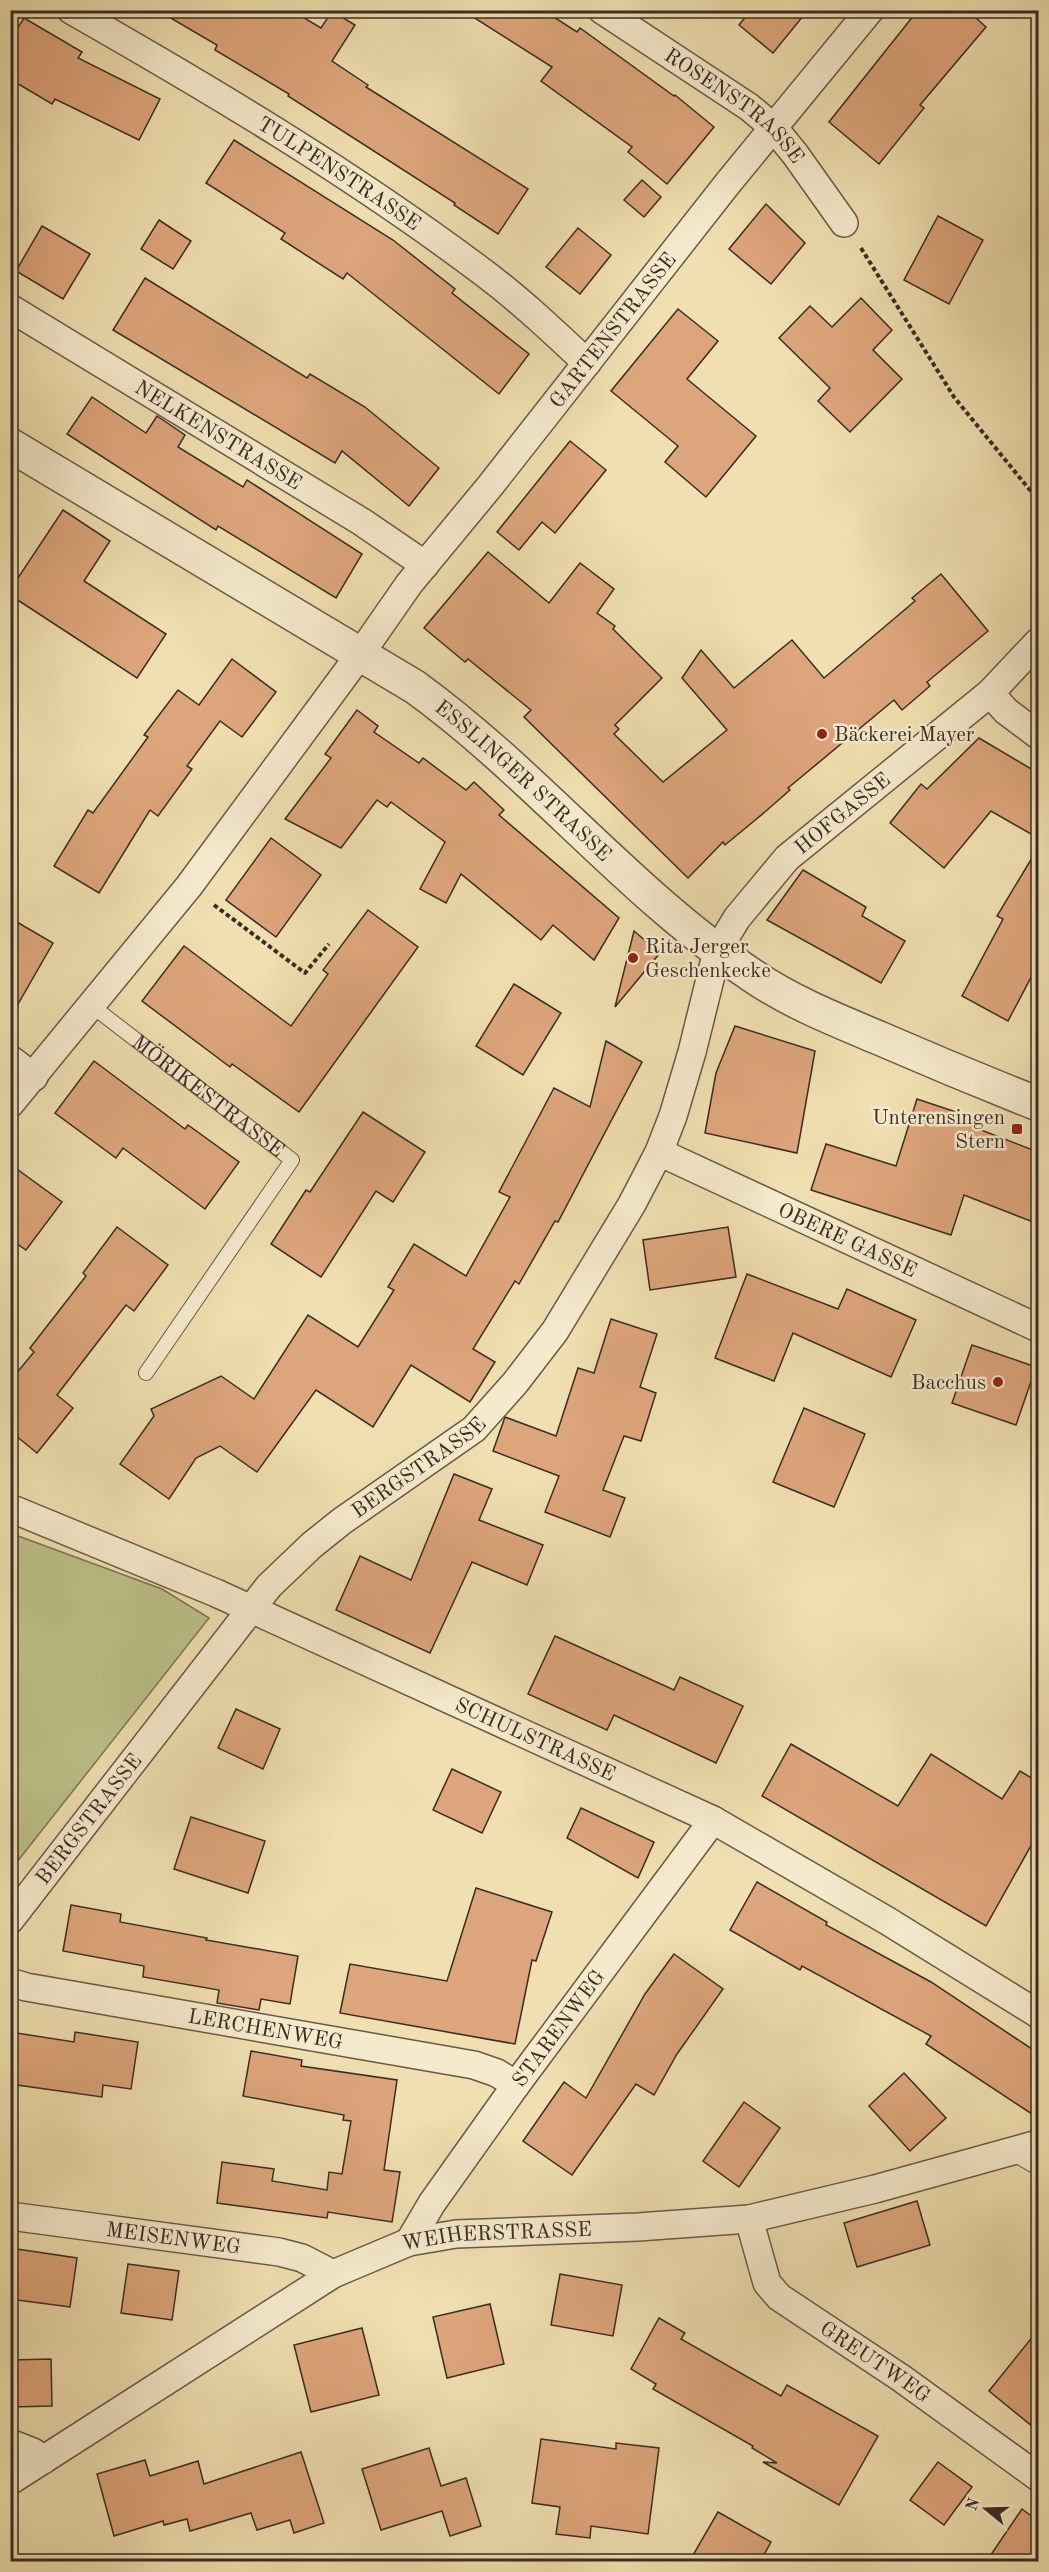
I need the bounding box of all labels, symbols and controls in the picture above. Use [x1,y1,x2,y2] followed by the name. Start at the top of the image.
[660,45,807,168] street label: ROSENSTRASSE
[253,114,424,235] street label: TULPENSTRASSE
[546,250,681,413] street label: GARTENSTRASSE
[131,377,305,495] street label: NELKENSTRASSE
[430,697,615,866] street label: ESSLINGER STRASSE
[834,725,975,746] place label: Bäckerei Mayer
[815,727,829,741] marker: Bäckerei Mayer
[791,769,895,859] street label: HOFGASSE
[645,937,771,982] place label: Rita Jerger Geschenkecke
[626,951,640,965] marker: Rita Jerger Geschenkecke
[128,1032,288,1162] street label: MÖRIKESTRASSE
[872,1108,1005,1153] place label: Unterensingen Stern
[1010,1122,1024,1136] marker: Unterensingen Stern
[774,1200,920,1282] street label: OBERE GASSE
[911,1373,986,1394] place label: Bacchus
[991,1375,1005,1389] marker: Bacchus
[348,1414,491,1523] street label: BERGSTRASSE
[451,1695,618,1786] street label: SCHULSTRASSE
[33,1751,147,1889] street label: BERGSTRASSE
[509,1966,610,2092] street label: STARENWEG
[186,2006,345,2054] street label: LERCHENWEG
[104,2220,242,2259] street label: MEISENWEG
[400,2220,592,2255] street label: WEIHERSTRASSE
[816,2318,934,2407] street label: GREUTWEG
[956,2479,1016,2539] north arrow
[964,2496,984,2513] text: N

